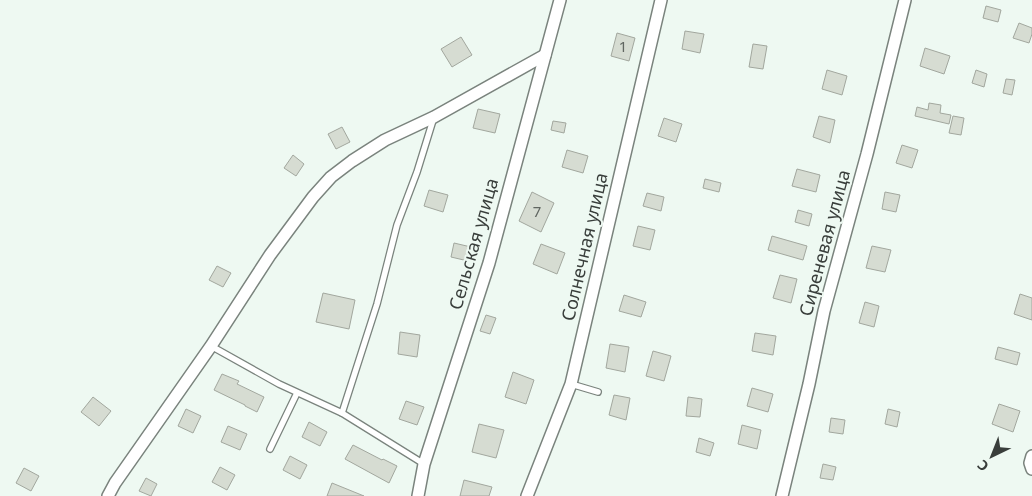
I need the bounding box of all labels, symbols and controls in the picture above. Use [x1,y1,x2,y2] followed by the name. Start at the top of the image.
[619,36,627,56] house number: 1
[793,167,855,319] street label: Сиреневая улица
[555,170,613,323] street label: Солнечная улица
[443,175,503,312] street label: Сельская улица
[533,201,541,221] house number: 7
[967,431,1017,481] north arrow
[973,456,993,476] text: С

